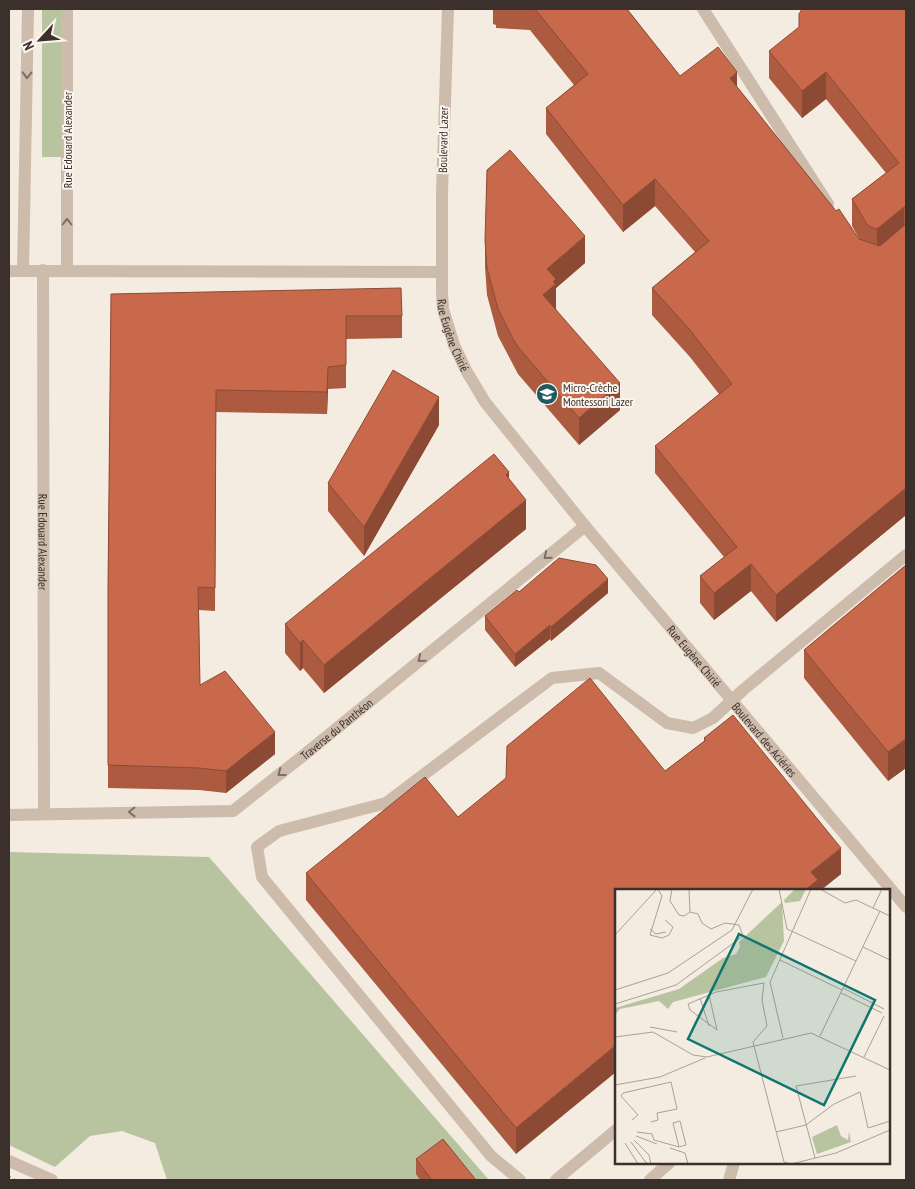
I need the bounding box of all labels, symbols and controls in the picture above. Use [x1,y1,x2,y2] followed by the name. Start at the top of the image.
[15,15,65,65] north arrow
[19,38,38,53] text: N
[21,71,32,79] one-way arrow
[60,91,75,188] street label: Rue Edouard Alexander
[435,106,451,173] street label: Boulevard Lazer
[62,218,72,226] one-way arrow
[435,298,473,374] street label: Rue Eugène Chirié
[563,380,634,409] place label: Micro-Crèche Montessori Lazer
[535,382,559,406] school or university icon: Micro-Crèche Montessori Lazer
[36,494,51,591] street label: Rue Edouard Alexander
[544,551,553,559] one-way arrow
[664,622,725,690] street label: Rue Eugène Chirié
[418,654,427,662] one-way arrow
[297,695,375,763] street label: Traverse du Panthéon
[729,699,800,780] street label: Boulevard des Aciéries
[278,767,287,776] one-way arrow
[128,807,136,818] one-way arrow
[615,889,890,1164] inset map

